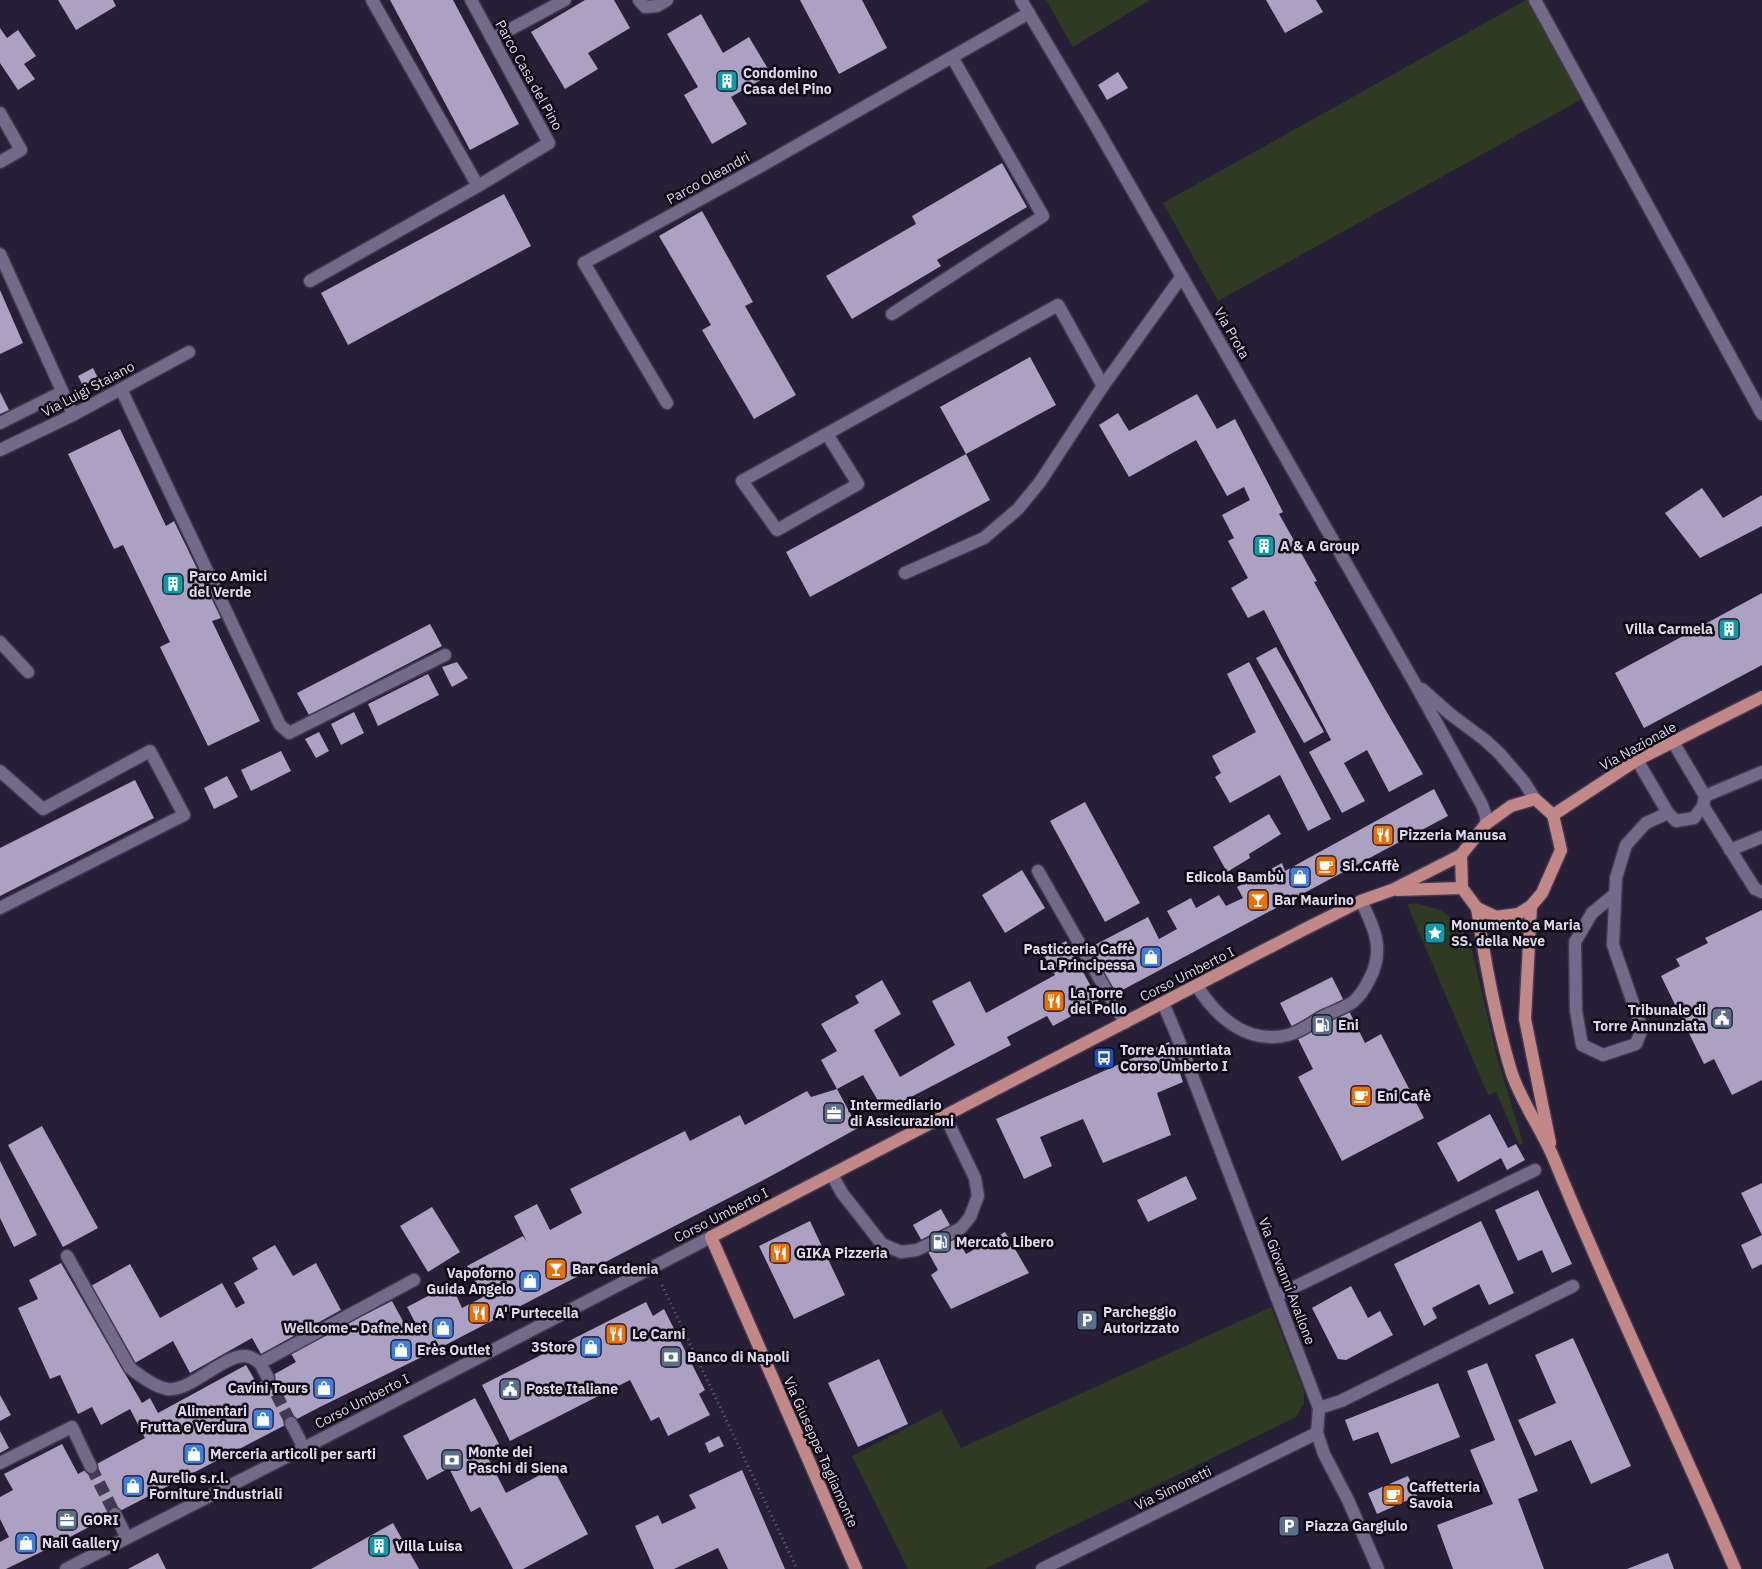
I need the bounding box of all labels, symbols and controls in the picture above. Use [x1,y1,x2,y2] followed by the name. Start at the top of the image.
[491,17,567,133] street label: Parco Casa del Pino
[743,64,832,98] place label: Condomino Casa del Pino
[715,69,739,93] building icon: Condomino Casa del Pino
[663,148,753,208] street label: Parco Oleandri
[1210,304,1254,362] street label: Via Prota
[38,357,138,421] street label: Via Luigi Staiano
[1252,534,1276,558] building icon: A & A Group
[1280,537,1360,555] place label: A & A Group
[189,567,267,601] place label: Parco Amici del Verde
[161,572,185,596] building icon: Parco Amici del Verde
[1717,617,1741,641] building icon: Villa Carmela
[1625,620,1713,638] place label: Villa Carmela
[1596,717,1680,774] street label: Via Nazionale
[1371,823,1395,847] restaurant icon: Pizzeria Manusa
[1399,826,1506,844] place label: Pizzeria Manusa
[1314,854,1338,878] cafe icon: Si..CAffè
[1342,857,1400,875] place label: Si..CAffè
[1288,865,1312,889] shop icon: Edicola Bambù
[1186,868,1284,886] place label: Edicola Bambù
[1246,888,1270,912] bar icon: Bar Maurino
[1274,891,1354,909] place label: Bar Maurino
[1451,916,1581,950] place label: Monumento a Maria SS. della Neve
[1423,921,1447,945] place icon: Monumento a Maria SS. della Neve
[1024,940,1135,974] place label: Pasticceria Caffè La Principessa
[1137,942,1237,1006] street label: Corso Umberto I
[1139,945,1163,969] shop icon: Pasticceria Caffè La Principessa
[1070,984,1127,1018] place label: La Torre del Pollo
[1042,989,1066,1013] restaurant icon: La Torre del Pollo
[1593,1001,1706,1035] place label: Tribunale di Torre Annunziata
[1710,1006,1734,1030] public building icon: Tribunale di Torre Annunziata
[1310,1013,1334,1037] fuel station icon: Eni
[1338,1016,1359,1034] place label: Eni
[1120,1041,1231,1075] place label: Torre Annuntiata Corso Umberto I
[1092,1046,1116,1070] bus stop icon: Torre Annuntiata Corso Umberto I
[1349,1084,1373,1108] cafe icon: Eni Cafè
[1377,1087,1431,1105] place label: Eni Cafè
[850,1096,954,1130] place label: Intermediario di Assicurazioni
[822,1101,846,1125] office icon: Intermediario di Assicurazioni
[671,1183,771,1247] street label: Corso Umberto I
[1254,1215,1320,1347] street label: Via Giovanni Avallone
[928,1230,952,1254] fuel station icon: Mercato Libero
[956,1233,1054,1251] place label: Mercato Libero
[768,1241,792,1265] restaurant icon: GIKA Pizzeria
[796,1244,888,1262] place label: GIKA Pizzeria
[544,1257,568,1281] bar icon: Bar Gardenia
[572,1260,659,1278] place label: Bar Gardenia
[426,1264,514,1298] place label: Vapoforno Guida Angelo
[518,1269,542,1293] shop icon: Vapoforno Guida Angelo
[467,1301,491,1325] restaurant icon: A' Purtecella
[1103,1303,1179,1337] place label: Parcheggio Autorizzato
[495,1304,579,1322] place label: A' Purtecella
[1075,1308,1099,1332] parking icon: Parcheggio Autorizzato
[431,1316,455,1340] shop icon: Wellcome - Dafne.Net
[283,1319,427,1337] place label: Wellcome - Dafne.Net
[604,1322,628,1346] restaurant icon: Le Carni
[632,1325,686,1343] place label: Le Carni
[579,1335,603,1359] shop icon: 3Store
[389,1338,413,1362] shop icon: Erès Outlet
[531,1338,575,1356] place label: 3Store
[417,1341,491,1359] place label: Erès Outlet
[659,1345,683,1369] bank icon: Banco di Napoli
[687,1348,790,1366] place label: Banco di Napoli
[312,1369,412,1433] street label: Corso Umberto I
[780,1374,862,1530] street label: Via Giuseppe Tagliamonte
[312,1376,336,1400] shop icon: Cavini Tours
[498,1377,522,1401] public building icon: Poste Italiane
[228,1379,308,1397] place label: Cavini Tours
[526,1380,618,1398] place label: Poste Italiane
[140,1402,247,1436] place label: Alimentari Frutta e Verdura
[251,1407,275,1431] shop icon: Alimentari Frutta e Verdura
[182,1442,206,1466] shop icon: Merceria articoli per sarti
[468,1443,568,1477] place label: Monte dei Paschi di Siena
[210,1445,376,1463] place label: Merceria articoli per sarti
[440,1448,464,1472] bank icon: Monte dei Paschi di Siena
[1132,1462,1214,1514] street label: Via Simonetti
[149,1469,283,1503] place label: Aurelio s.r.l. Forniture Industriali
[121,1474,145,1498] shop icon: Aurelio s.r.l. Forniture Industriali
[1409,1478,1480,1512] place label: Caffetteria Savoia
[1381,1483,1405,1507] cafe icon: Caffetteria Savoia
[55,1508,79,1532] office icon: GORI
[83,1511,119,1529] place label: GORI
[1277,1514,1301,1538] parking icon: Piazza Gargiulo
[1305,1517,1408,1535] place label: Piazza Gargiulo
[14,1531,38,1555] shop icon: Nail Gallery
[42,1534,120,1552] place label: Nail Gallery
[367,1534,391,1558] building icon: Villa Luisa
[395,1537,462,1555] place label: Villa Luisa

